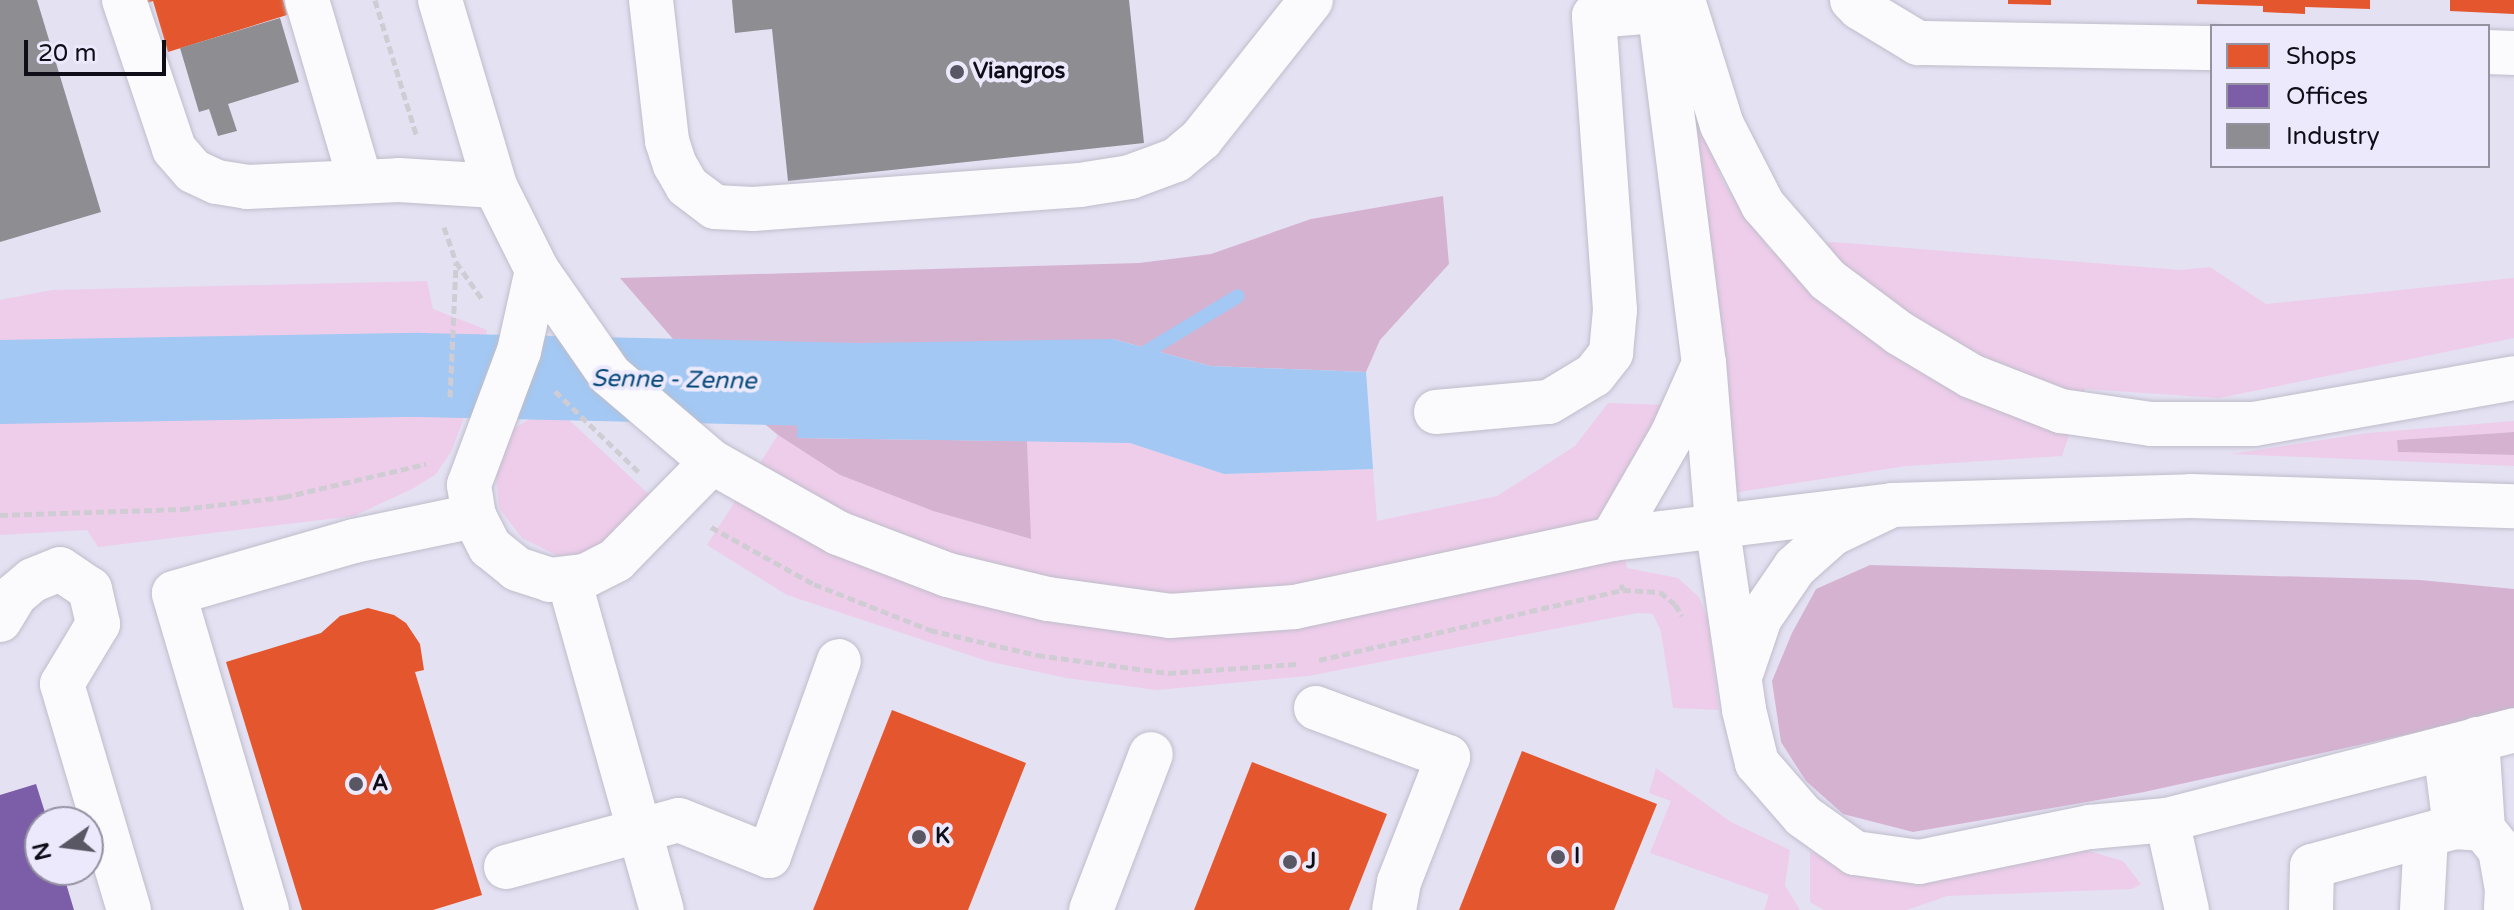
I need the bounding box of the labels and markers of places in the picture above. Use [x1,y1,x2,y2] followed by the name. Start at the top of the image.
[973,59,1065,85] place label: Viangros
[948,63,966,81] marker: Viangros
[372,771,388,797] place label: A
[347,775,365,793] marker: A
[935,824,950,850] place label: K
[910,828,928,846] marker: K
[1574,844,1580,870] place label: I
[1549,848,1567,866] marker: I
[1306,849,1316,875] place label: J
[1281,853,1299,871] marker: J

